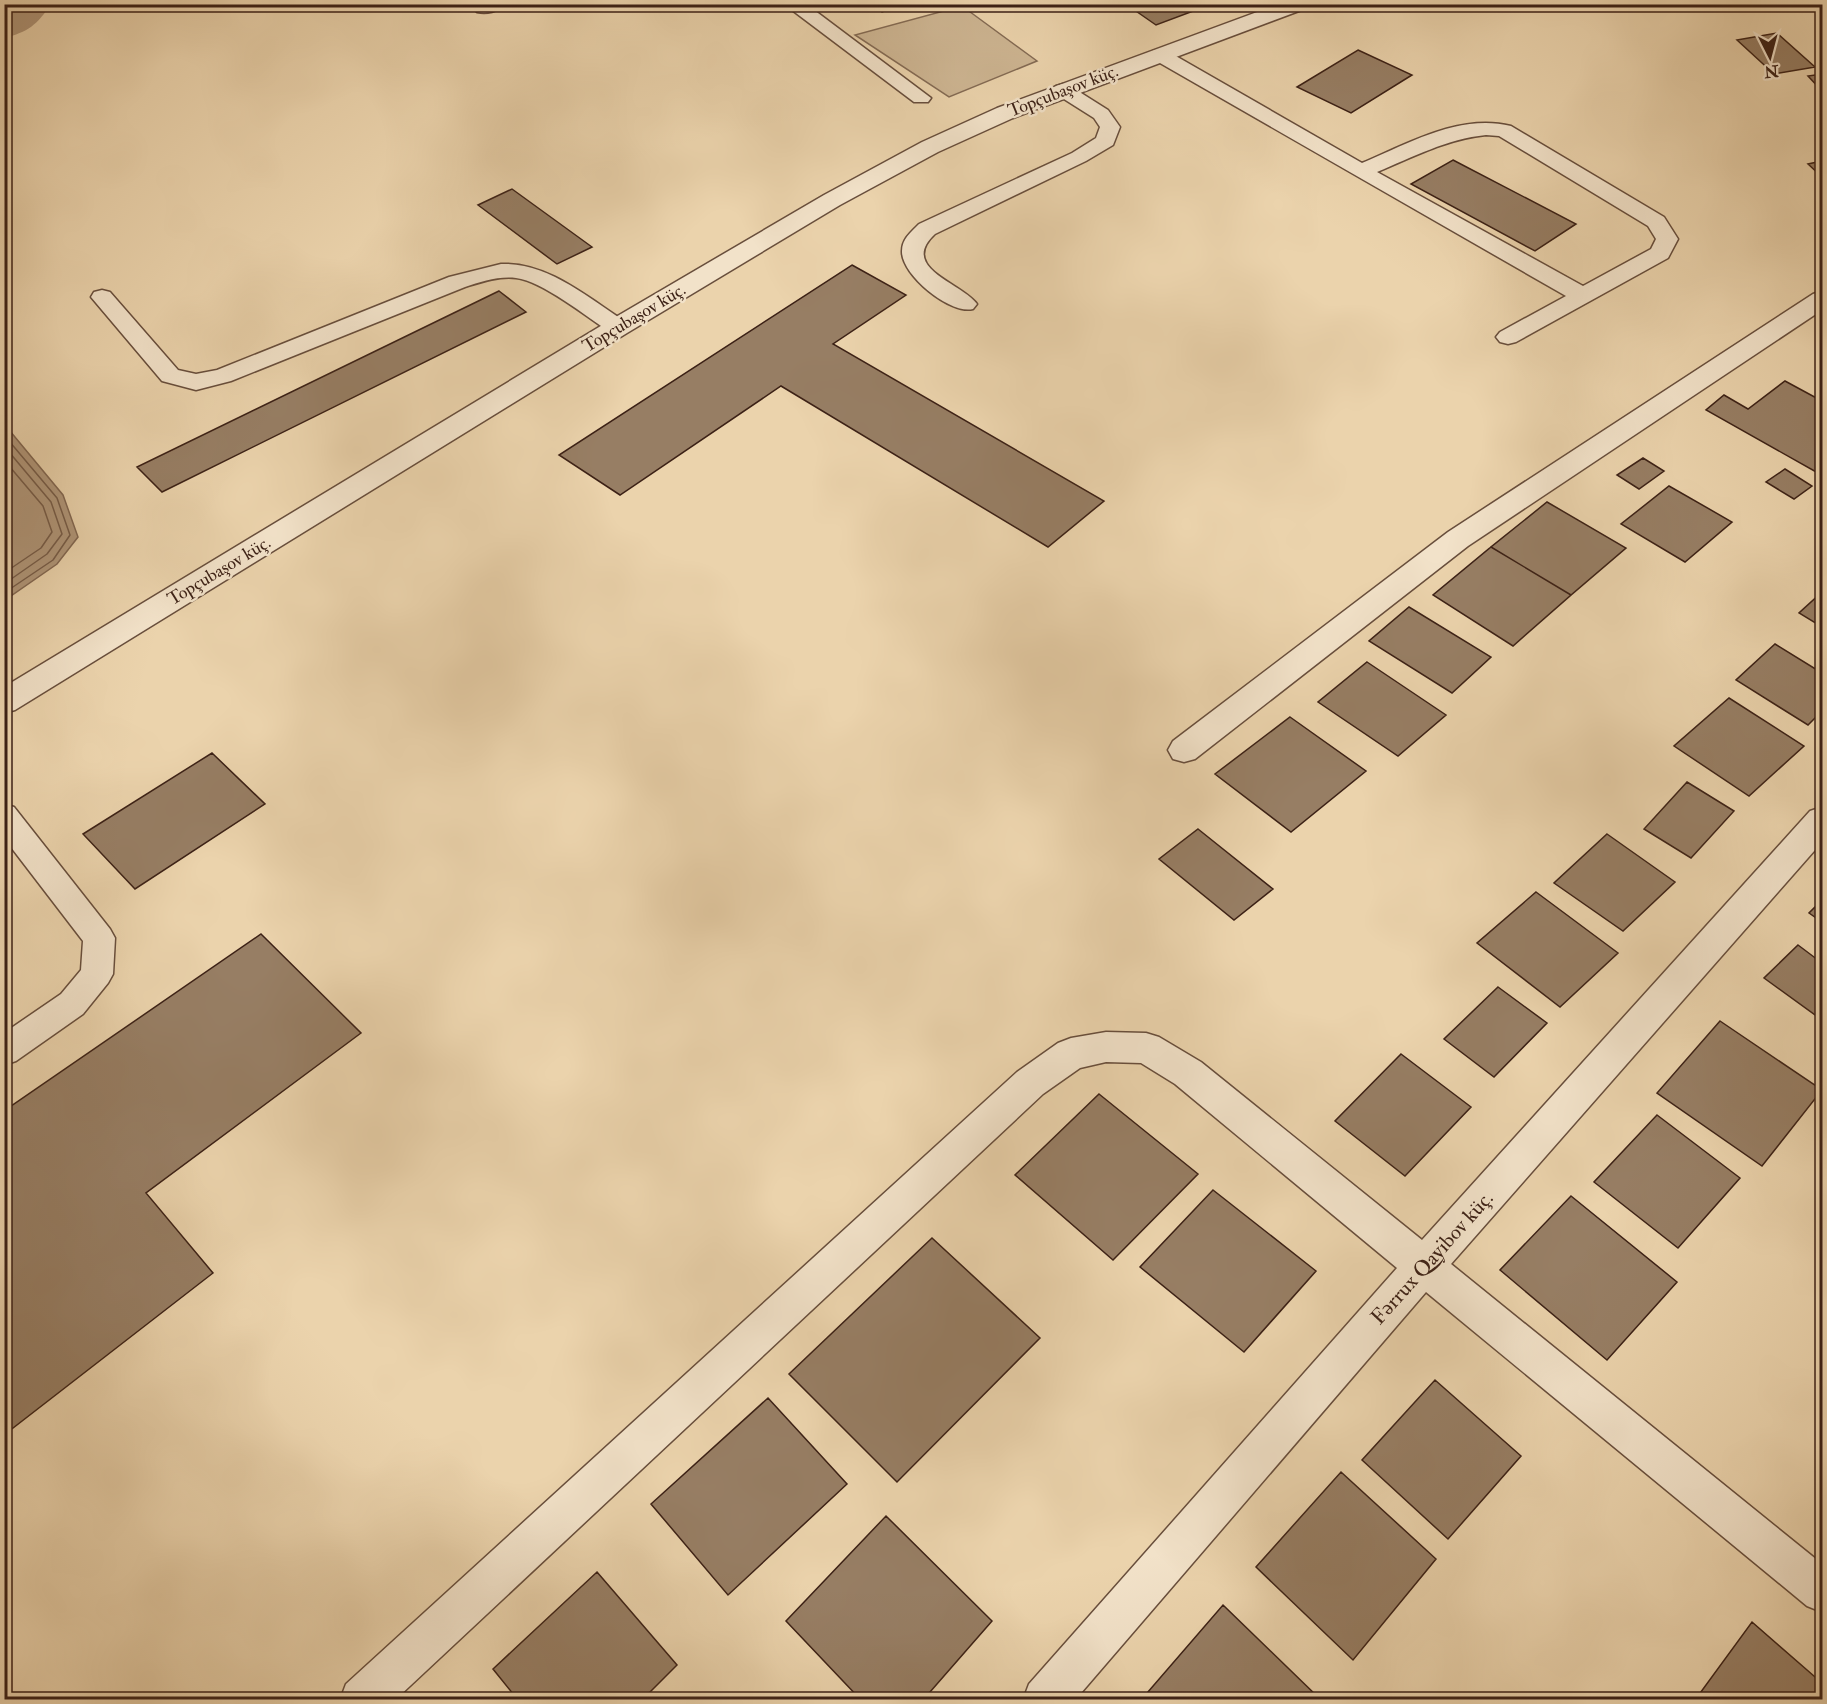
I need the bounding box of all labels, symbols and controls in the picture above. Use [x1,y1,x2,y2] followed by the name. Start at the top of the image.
[1740,27,1800,87] north arrow
[1005,59,1121,123] street label: Topçubaşov küç.
[1763,60,1781,82] text: N
[578,278,690,358] street label: Topçubaşov küç.
[163,531,275,611] street label: Topçubaşov küç.
[1365,1186,1499,1330] street label: Fərrux Qayibov küç.

